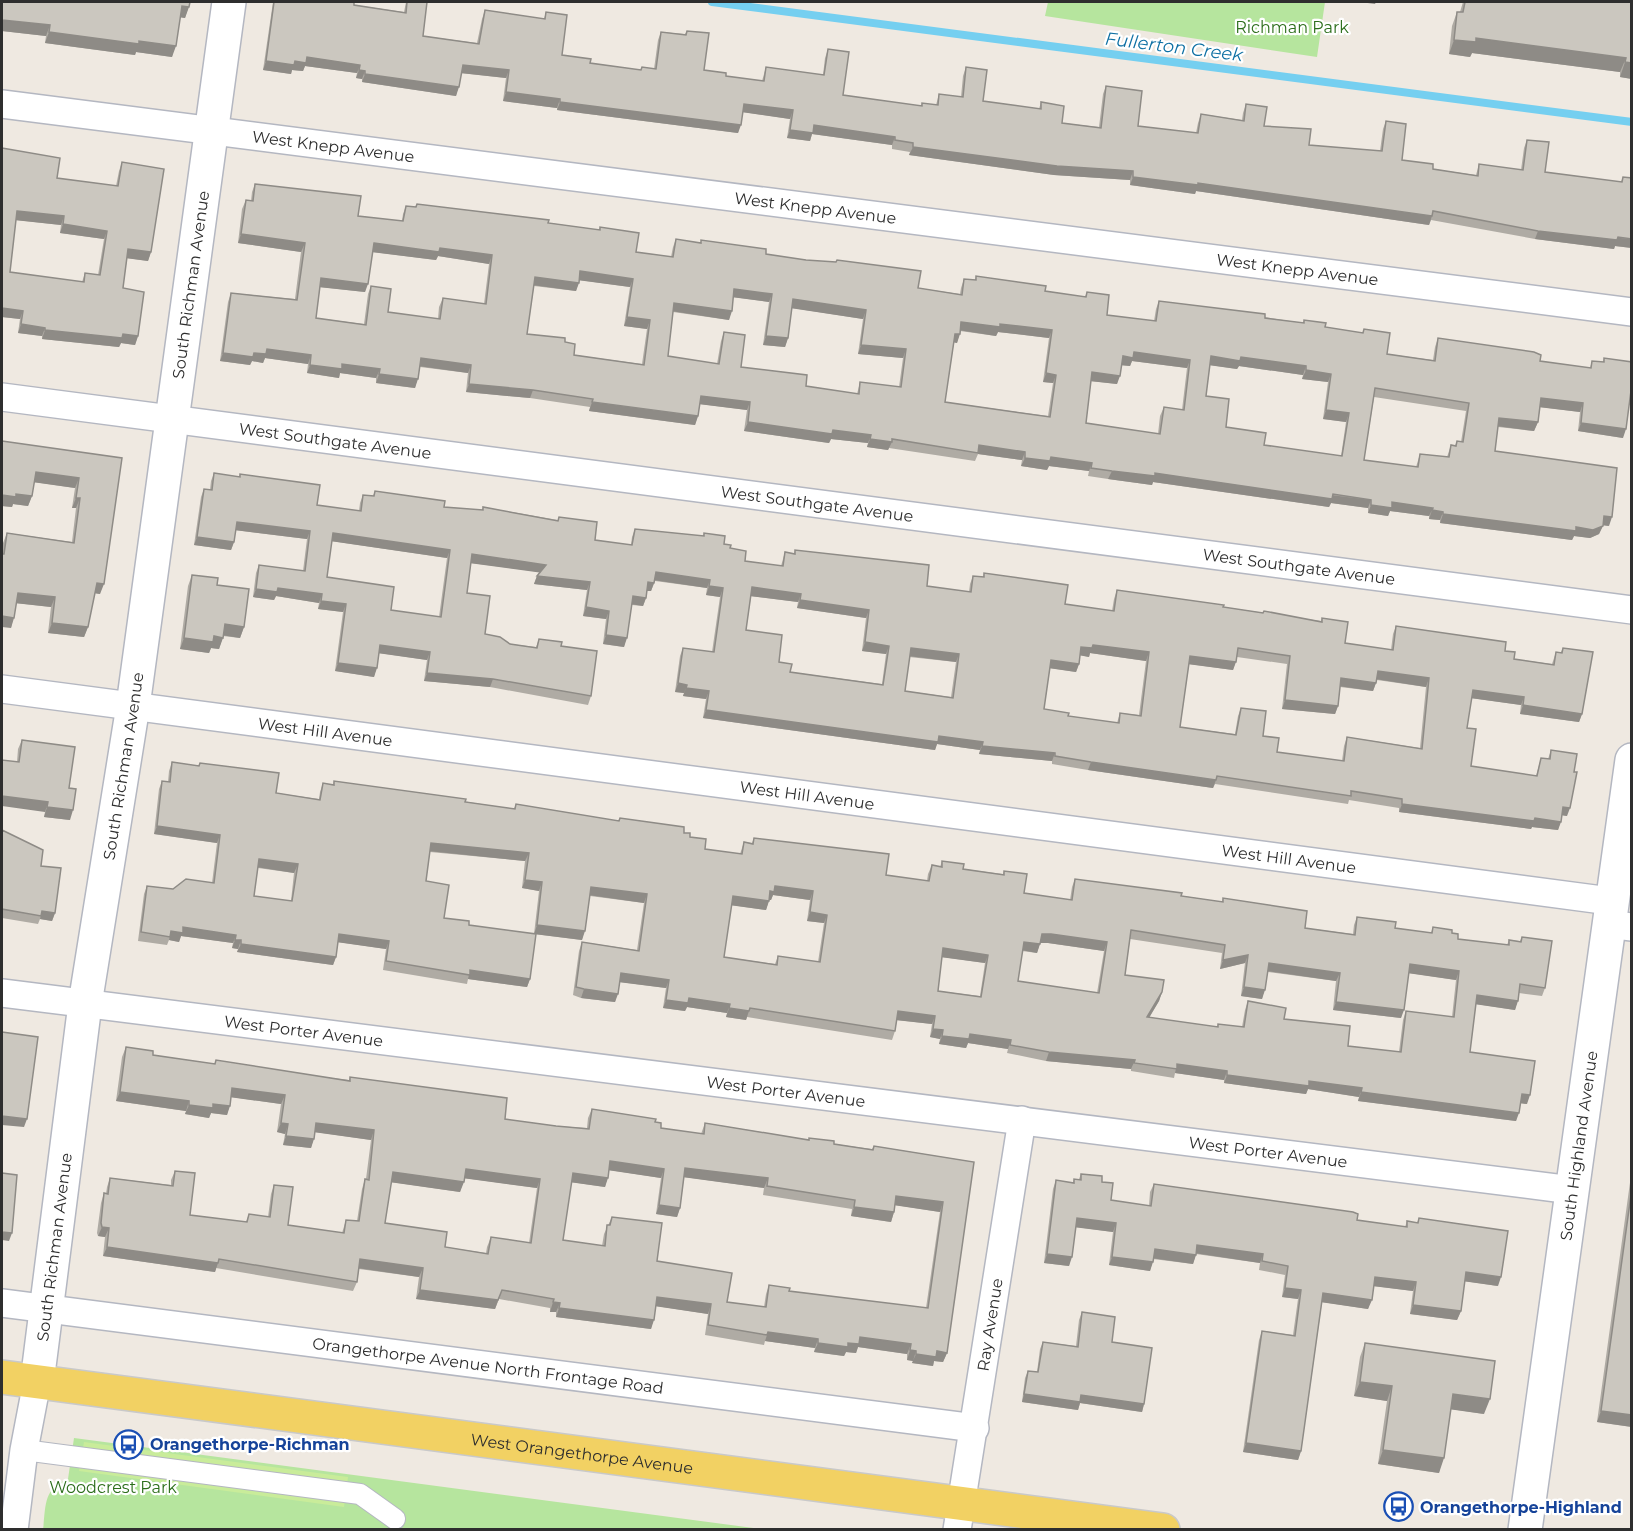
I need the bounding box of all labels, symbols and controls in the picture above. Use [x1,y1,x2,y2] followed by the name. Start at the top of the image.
[1235,18,1349,37] park label: Richman Park
[1104,28,1245,67] water label: Fullerton Creek
[251,127,415,167] street label: West Knepp Avenue
[733,189,897,228] street label: West Knepp Avenue
[169,190,213,380] street label: South Richman Avenue
[1215,250,1380,290] street label: West Knepp Avenue
[238,419,433,463] street label: West Southgate Avenue
[720,482,914,526] street label: West Southgate Avenue
[1201,545,1396,589] street label: West Southgate Avenue
[99,671,147,861] street label: South Richman Avenue
[257,714,394,750] street label: West Hill Avenue
[738,777,875,814] street label: West Hill Avenue
[1220,841,1357,877] street label: West Hill Avenue
[223,1012,384,1051] street label: West Porter Avenue
[1556,1050,1601,1242] street label: South Highland Avenue
[705,1072,866,1111] street label: West Porter Avenue
[1187,1133,1349,1172] street label: West Porter Avenue
[33,1152,76,1342] street label: South Richman Avenue
[973,1277,1007,1373] street label: Ray Avenue
[311,1334,665,1398] street label: Orangethorpe Avenue North Frontage Road
[113,1428,145,1460] bus stop icon: Orangethorpe-Richman
[470,1430,694,1478] street label: West Orangethorpe Avenue
[150,1435,350,1454] place label: Orangethorpe-Richman
[49,1478,177,1497] park label: Woodcrest Park
[1383,1491,1415,1523] bus stop icon: Orangethorpe-Highland
[1420,1498,1622,1517] place label: Orangethorpe-Highland

